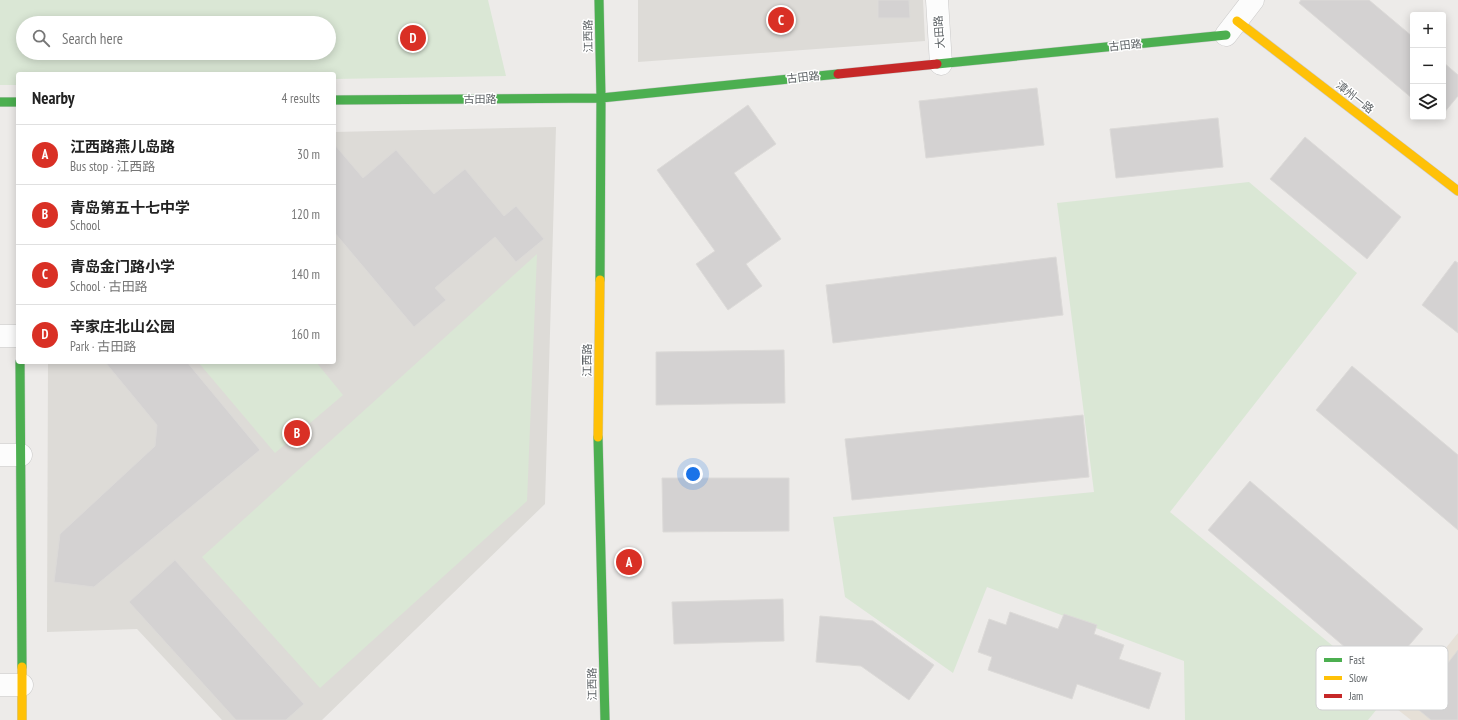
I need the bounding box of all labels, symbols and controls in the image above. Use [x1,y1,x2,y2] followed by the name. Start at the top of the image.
[768,5,794,35] pin: C
[1410,12,1446,120] map controls
[1410,12,1446,48] button: +
[931,15,947,49] street label: 大田路
[16,16,336,60] search box
[581,19,595,53] street label: 江西路
[400,23,426,53] pin: D
[30,27,52,49] icon: search
[62,29,123,48] text: Search here
[1108,36,1142,54] street label: 古田路
[1410,48,1446,84] button: −
[786,68,820,86] street label: 古田路
[1333,78,1377,116] street label: 漳州一路
[1410,84,1446,120] button: layers
[32,87,75,109] text: Nearby
[281,90,320,107] text: 4 results
[464,92,497,106] street label: 古田路
[70,137,175,156] text: 江西路燕儿岛路
[42,146,48,163] text: A
[297,146,320,163] text: 30 m
[70,158,155,175] text: Bus stop · 江西路
[70,198,190,217] text: 青岛第五十七中学
[42,206,48,223] text: B
[291,206,320,223] text: 120 m
[70,217,100,234] text: School
[70,257,175,276] text: 青岛金门路小学
[42,266,48,283] text: C
[291,266,320,283] text: 140 m
[70,278,147,295] text: School · 古田路
[70,317,175,336] text: 辛家庄北山公园
[42,326,48,343] text: D
[291,326,320,343] text: 160 m
[70,338,136,355] text: Park · 古田路
[580,344,594,377] street label: 江西路
[284,418,310,448] pin: B
[683,464,703,484] your location
[616,547,642,577] pin: A
[1316,646,1448,710] legend
[1349,653,1365,667] text: Fast
[585,667,599,701] street label: 江西路
[1349,671,1368,685] text: Slow
[1348,689,1363,703] text: Jam

